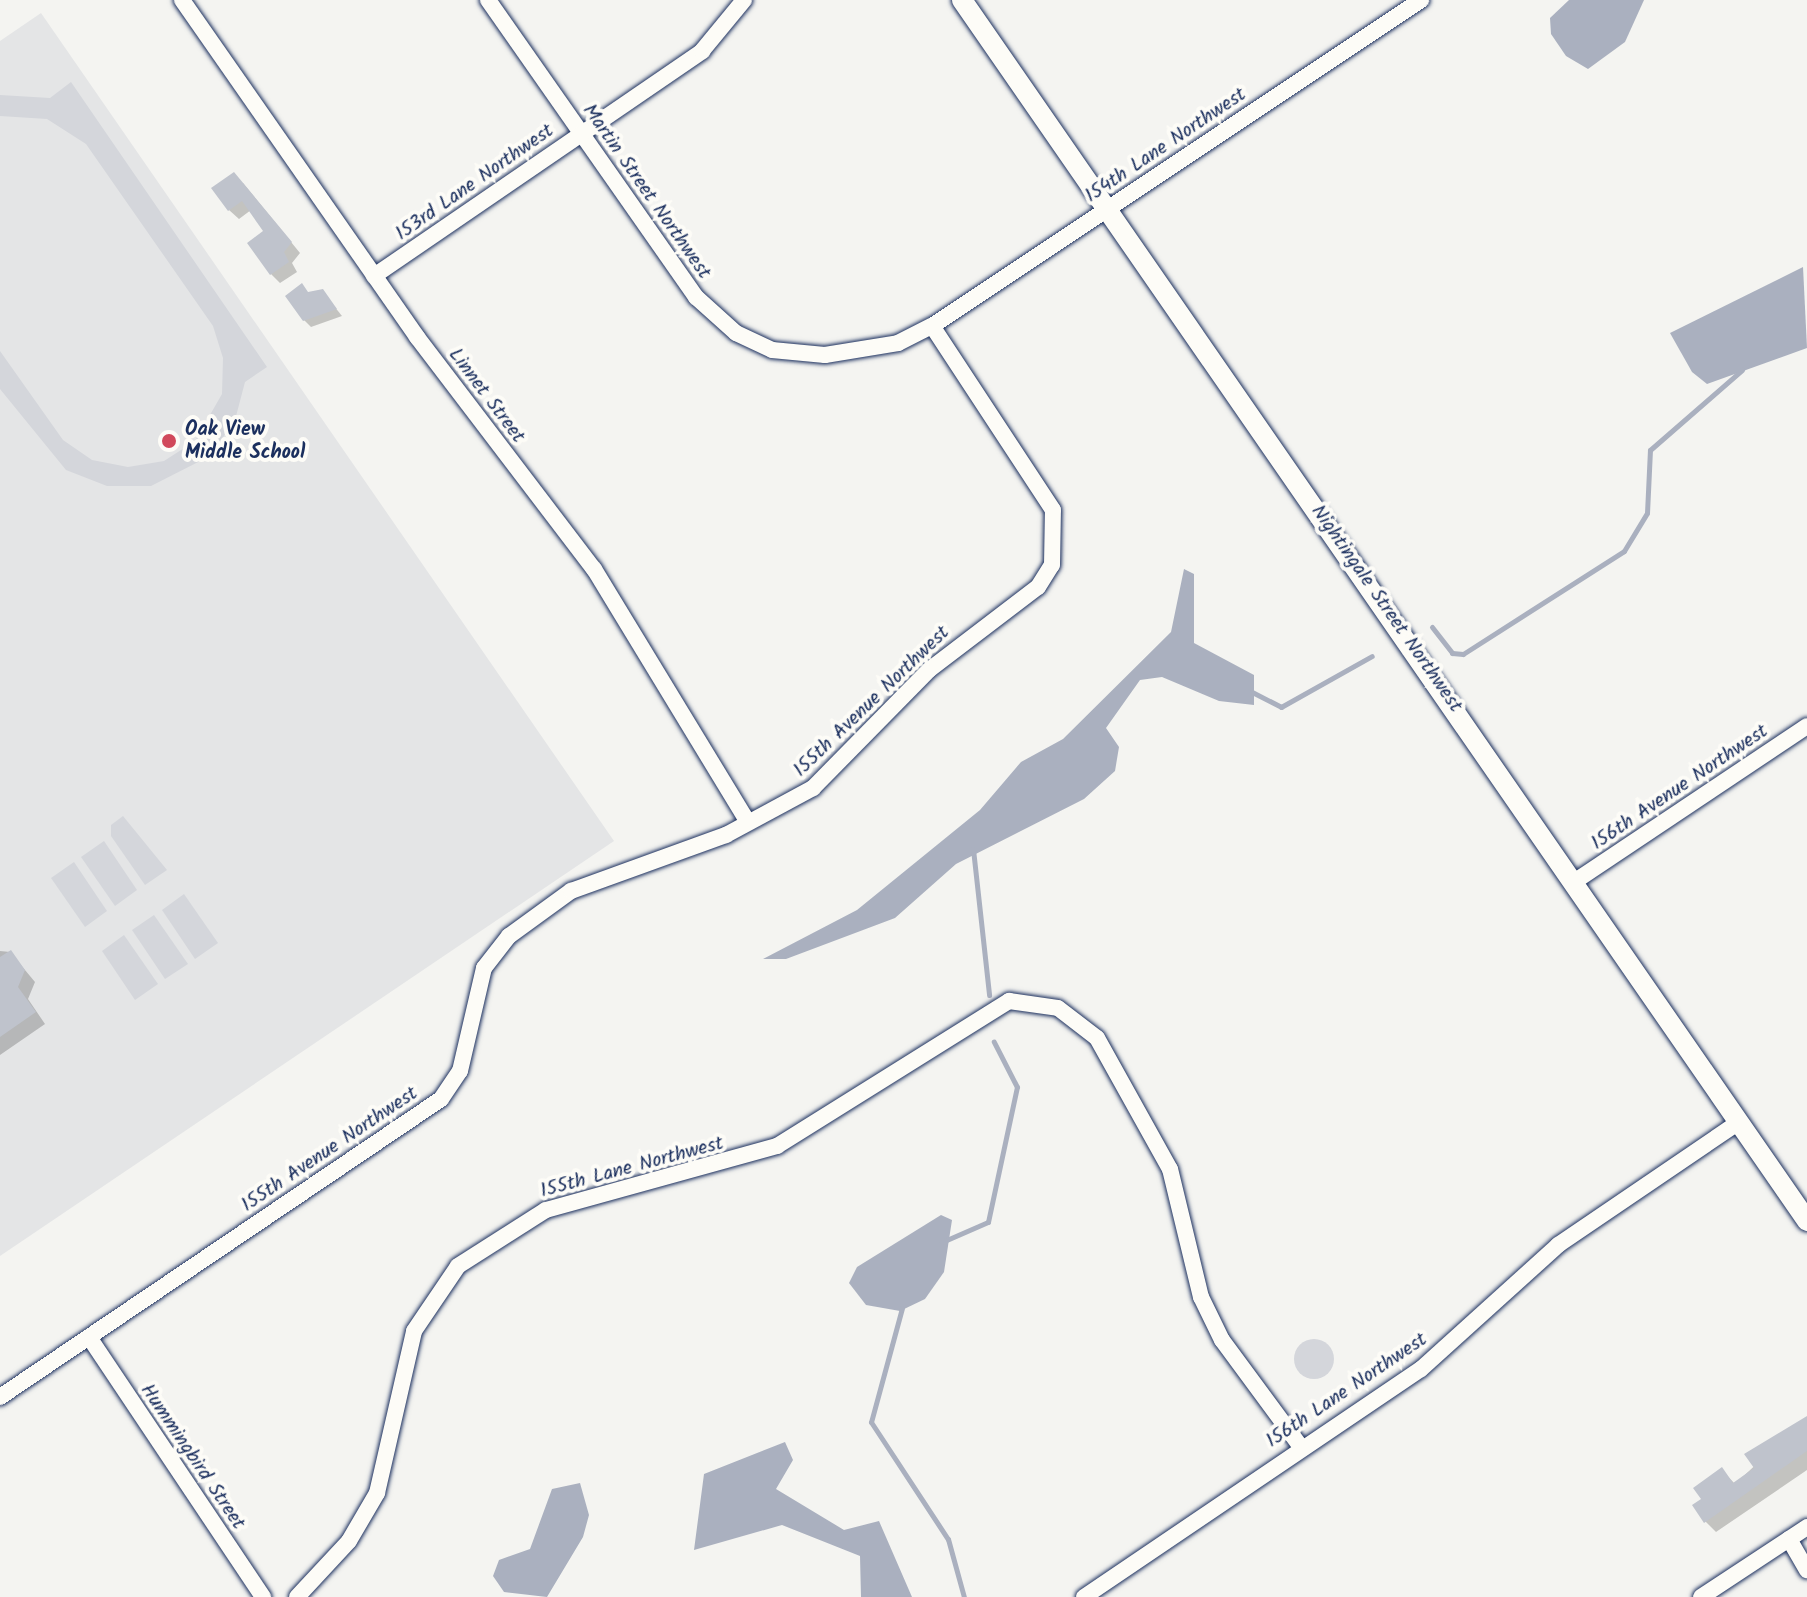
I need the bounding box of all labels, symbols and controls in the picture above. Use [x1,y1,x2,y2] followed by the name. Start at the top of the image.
[1081,83,1251,209] street label: 154th Lane Northwest
[576,100,716,284] street label: Martin Street Northwest
[391,119,559,247] street label: 153rd Lane Northwest
[443,344,529,448] street label: Linnet Street
[185,418,305,465] place label: Oak View Middle School
[160,432,178,450] marker: Oak View Middle School
[1305,501,1467,717] street label: Nightingale Street Northwest
[789,621,955,783] street label: 155th Avenue Northwest
[1587,720,1773,856] street label: 156th Avenue Northwest
[237,1082,423,1218] street label: 155th Avenue Northwest
[538,1132,726,1204] street label: 155th Lane Northwest
[1262,1328,1432,1454] street label: 156th Lane Northwest
[134,1380,250,1534] street label: Hummingbird Street

